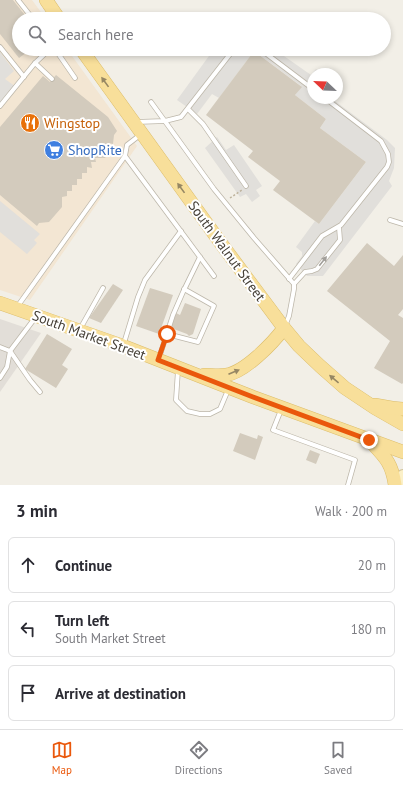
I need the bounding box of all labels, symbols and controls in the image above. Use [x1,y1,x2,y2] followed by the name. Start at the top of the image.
[12,12,391,56] search box
[26,23,48,45] icon: search
[58,25,134,44] text: Search here
[307,68,343,104] north arrow
[101,77,109,87] one-way arrow
[19,112,41,134] restaurant icon: Wingstop
[44,114,100,132] place label: Wingstop
[43,139,65,161] supermarket icon: ShopRite
[68,141,122,159] place label: ShopRite
[177,182,185,193] one-way arrow
[184,197,270,305] street label: South Walnut Street
[319,256,327,267] one-way arrow
[30,306,148,364] street label: South Market Street
[158,325,176,343] route start
[229,368,241,374] one-way arrow
[329,374,339,383] one-way arrow
[360,431,378,449] route end
[16,500,57,522] text: 3 min
[315,503,387,520] text: Walk · 200 m
[17,554,39,576] icon: ahead
[55,556,112,575] text: Continue
[358,557,386,574] text: 20 m
[55,611,109,630] text: Turn left
[17,618,39,640] icon: left
[351,621,386,638] text: 180 m
[55,630,166,647] text: South Market Street
[17,682,39,704] icon: arrive
[55,684,186,703] text: Arrive at destination
[51,739,73,777] tab: Map
[175,739,222,777] tab: Directions
[324,739,352,777] tab: Saved

